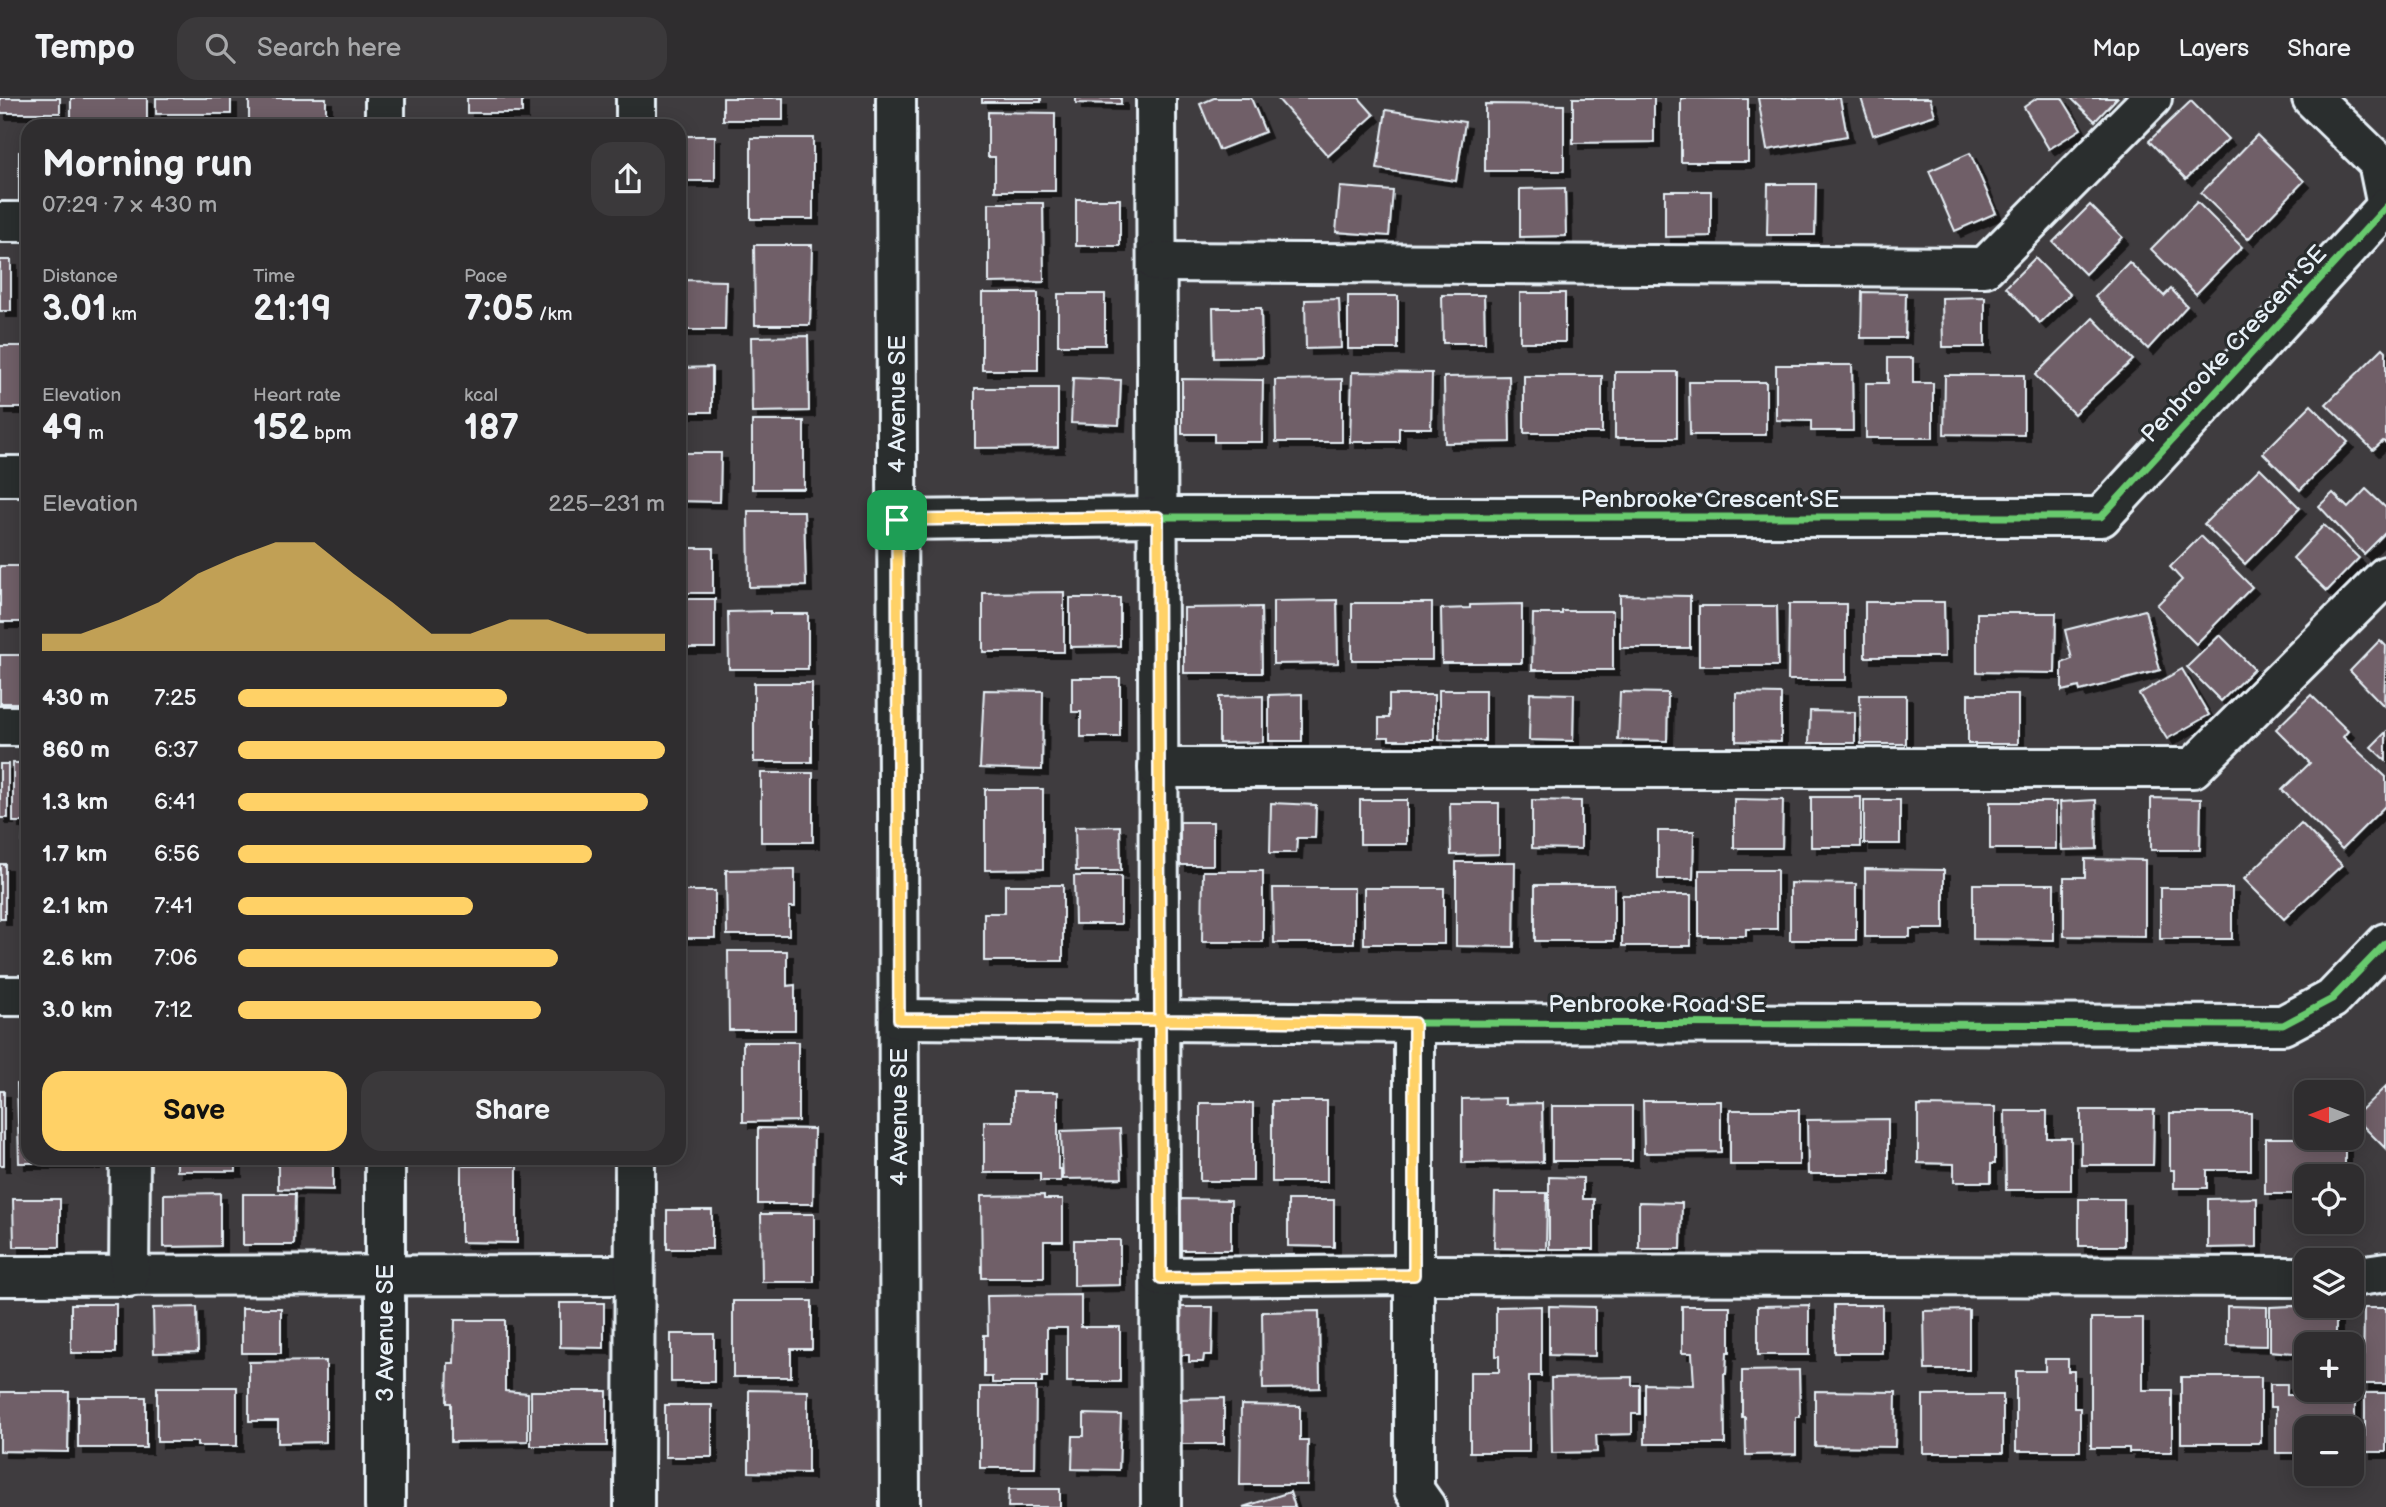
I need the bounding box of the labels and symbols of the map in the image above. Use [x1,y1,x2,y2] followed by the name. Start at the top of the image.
[2135,239,2333,449] street label: Penbrooke Crescent SE
[883,335,912,473] street label: 4 Avenue SE
[1581,485,1839,514] street label: Penbrooke Crescent SE
[867,490,927,550] pin
[1548,990,1766,1019] street label: Penbrooke Road SE
[885,1048,914,1186] street label: 4 Avenue SE
[2294,1080,2364,1150] north arrow
[371,1264,400,1402] street label: 3 Avenue SE

